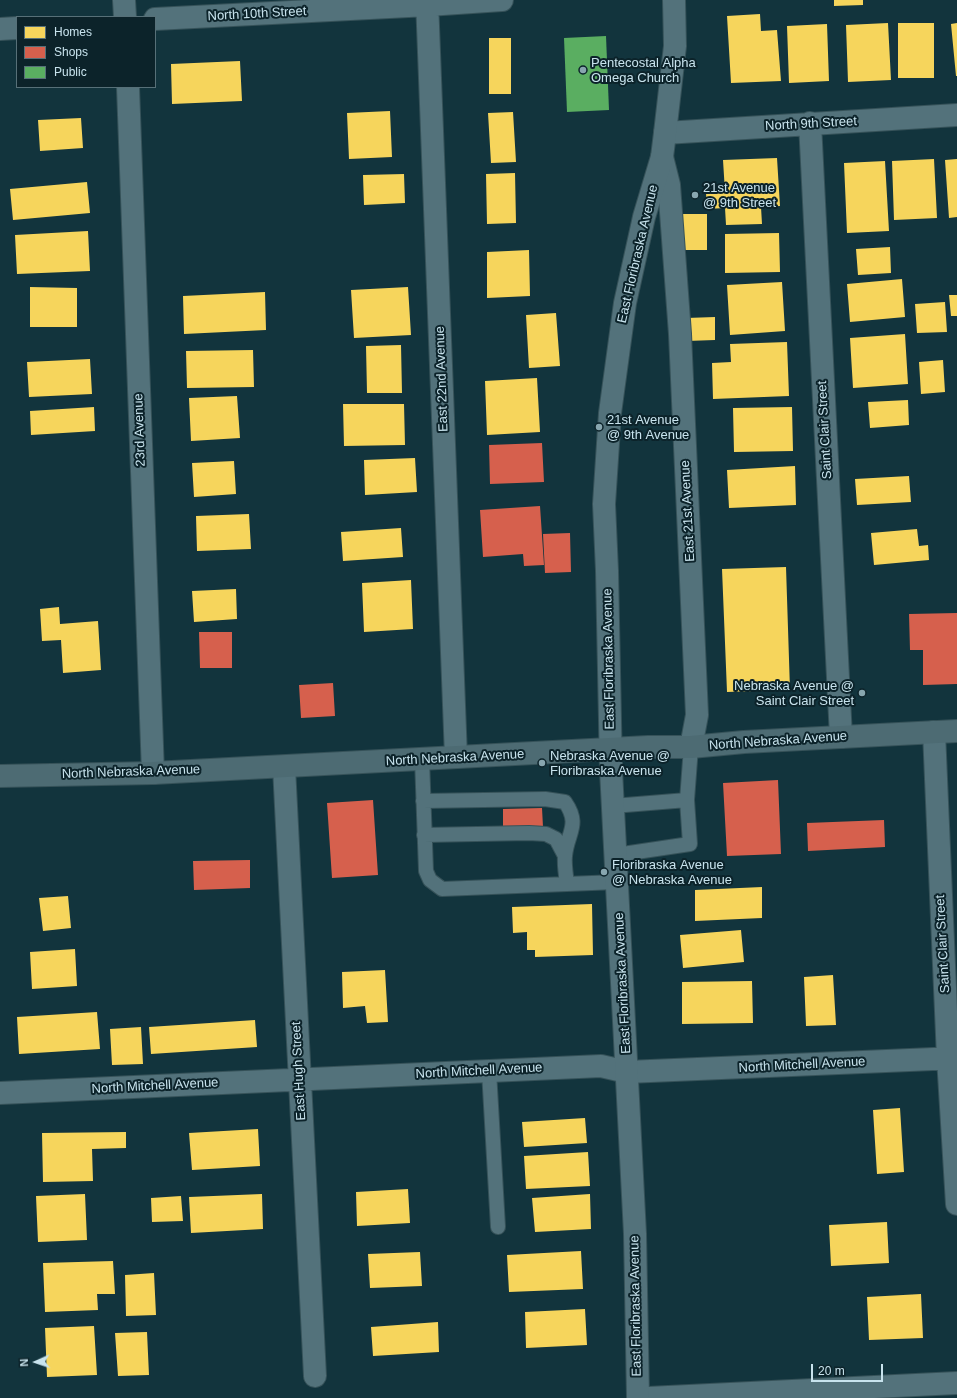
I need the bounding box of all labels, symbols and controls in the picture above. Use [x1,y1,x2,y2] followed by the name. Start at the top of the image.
[207,4,307,24] street label: North 10th Street
[16,16,156,88] legend
[54,25,92,39] text: Homes
[54,45,88,59] text: Shops
[591,55,696,86] place label: Pentecostal Alpha Omega Church
[54,65,87,79] text: Public
[578,65,588,75] marker: Pentecostal Alpha Omega Church
[765,114,857,134] street label: North 9th Street
[703,180,776,211] place label: 21st Avenue @ 9th Street
[614,183,662,325] street label: East Floribraska Avenue
[690,190,700,200] marker: 21st Avenue @ 9th Street
[432,326,452,432] street label: East 22nd Avenue
[815,381,835,479] street label: Saint Clair Street
[131,393,149,467] street label: 23rd Avenue
[607,412,689,443] place label: 21st Avenue @ 9th Avenue
[594,422,604,432] marker: 21st Avenue @ 9th Avenue
[678,460,698,562] street label: East 21st Avenue
[600,588,618,730] street label: East Floribraska Avenue
[734,678,854,709] place label: Nebraska Avenue @ Saint Clair Street
[857,688,867,698] marker: Nebraska Avenue @ Saint Clair Street
[708,728,848,754] street label: North Nebraska Avenue
[385,747,525,769] street label: North Nebraska Avenue
[550,748,670,779] place label: Nebraska Avenue @ Floribraska Avenue
[537,758,547,768] marker: Nebraska Avenue @ Floribraska Avenue
[62,762,200,782] street label: North Nebraska Avenue
[612,857,732,888] place label: Floribraska Avenue @ Nebraska Avenue
[599,867,609,877] marker: Floribraska Avenue @ Nebraska Avenue
[933,895,953,993] street label: Saint Clair Street
[612,912,634,1054] street label: East Floribraska Avenue
[289,1021,309,1121] street label: East Hugh Street
[738,1054,866,1076] street label: North Mitchell Avenue
[415,1060,543,1082] street label: North Mitchell Avenue
[91,1075,219,1097] street label: North Mitchell Avenue
[627,1235,645,1377] street label: East Floribraska Avenue
[16,1342,56,1382] north arrow
[813,1356,885,1382] scale bar
[18,1358,30,1367] text: N
[818,1364,845,1378] text: 20 m

